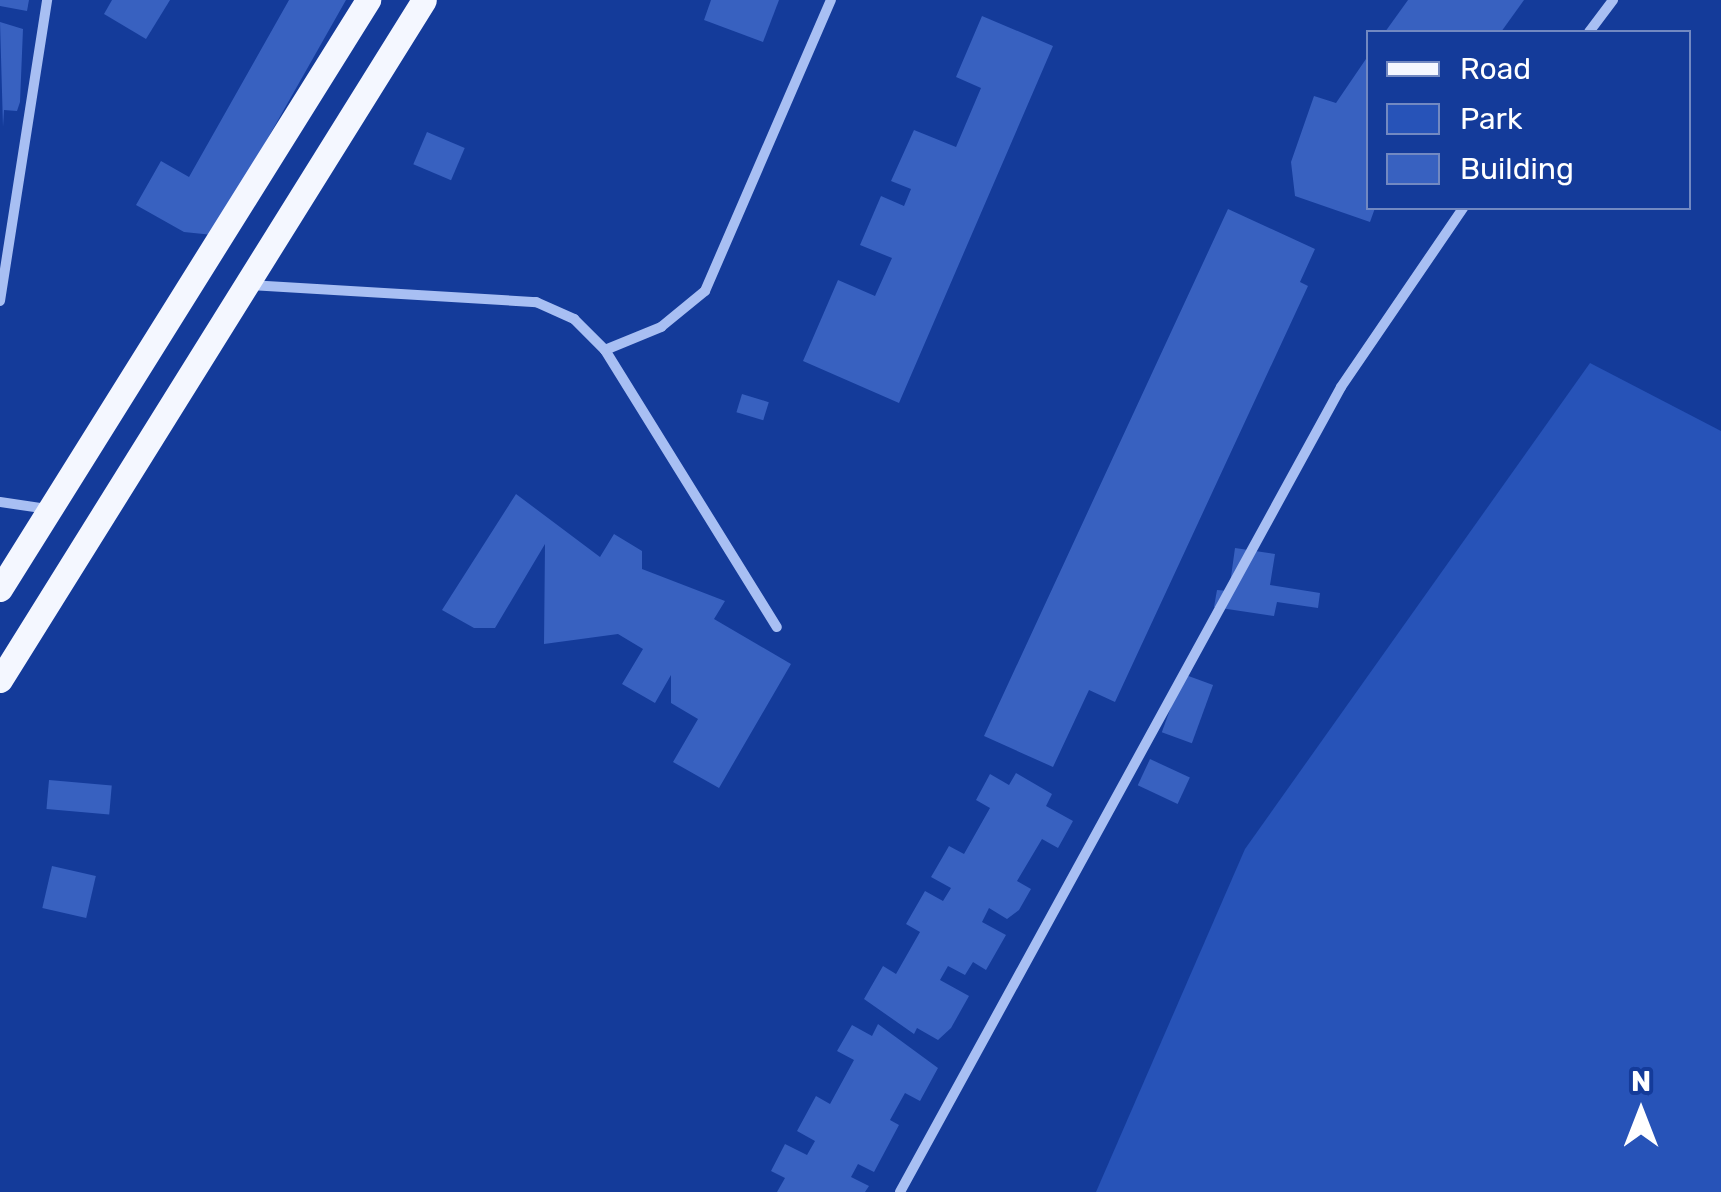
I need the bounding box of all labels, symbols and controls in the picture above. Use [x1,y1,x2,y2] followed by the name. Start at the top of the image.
[1366,30,1691,210] legend
[1460,51,1531,87] text: Road
[1460,101,1522,137] text: Park
[1460,151,1574,187] text: Building
[1591,1062,1691,1162] north arrow
[1631,1065,1651,1098] text: N

